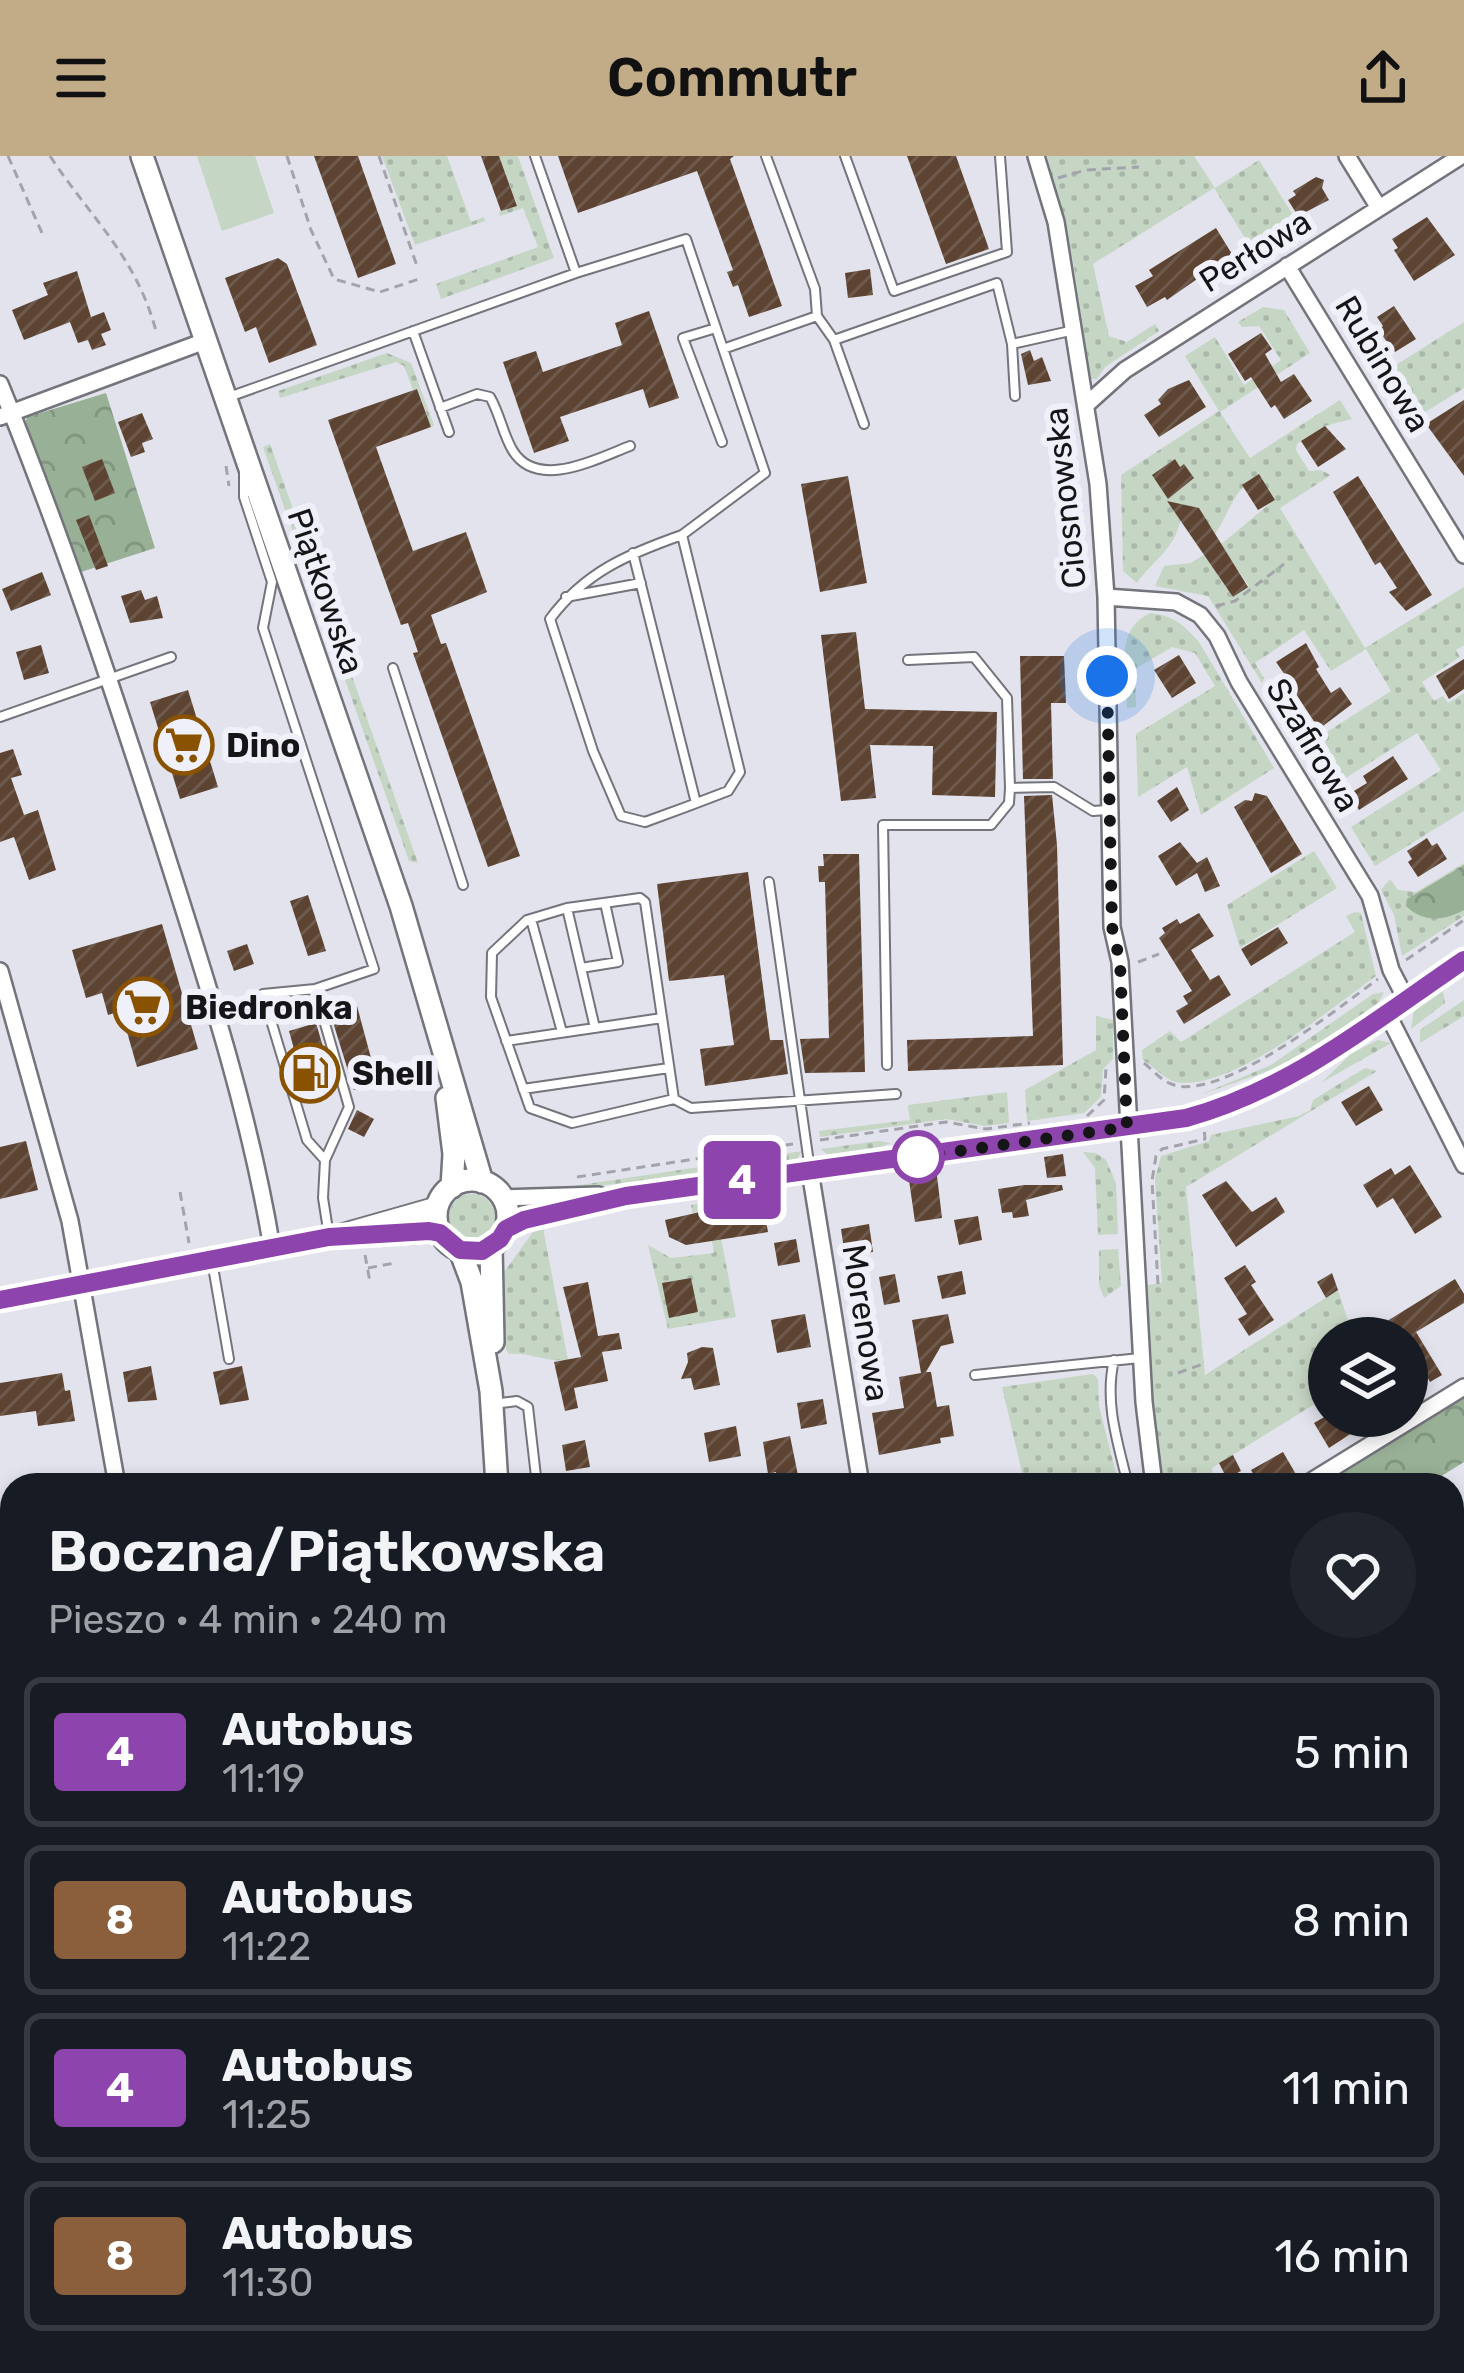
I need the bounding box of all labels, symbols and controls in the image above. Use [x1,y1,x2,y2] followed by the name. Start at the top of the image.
[48,45,114,111] icon: menu
[1350,45,1416,111] icon: share
[607,46,857,110] text: Commutr
[1192,202,1318,300] street label: Perłowa
[1327,289,1439,439] street label: Rubinowa
[1036,405,1094,591] street label: Ciosnowska
[279,503,373,679] street label: Piątkowska
[1077,646,1137,706] your location
[1258,671,1368,819] street label: Szafirowa
[153,714,215,776] supermarket icon: Dino
[226,726,300,765] place label: Dino
[112,976,174,1038] supermarket icon: Biedronka
[185,988,353,1027] place label: Biedronka
[279,1042,341,1104] fuel station icon: Shell
[352,1054,434,1093] place label: Shell
[893,1132,943,1182] unlabelled marker
[703,1141,781,1219] line badge: 4
[728,1155,756,1205] text: 4
[834,1242,898,1404] street label: Morenowa
[1308,1317,1428,1437] map controls
[1308,1317,1428,1437] button: layers
[1290,1512,1416,1638] button: heart
[48,1518,606,1585] text: Boczna/Piątkowska
[48,1597,447,1643] text: Pieszo · 4 min · 240 m
[222,1703,413,1756] text: Autobus
[1294,1726,1410,1779] text: 5 min
[106,1727,134,1777] text: 4
[222,1756,305,1802] text: 11:19
[222,1871,413,1924] text: Autobus
[1292,1894,1410,1947] text: 8 min
[106,1895,134,1945] text: 8
[222,1924,311,1970] text: 11:22
[222,2039,413,2092] text: Autobus
[1282,2062,1410,2115] text: 11 min
[106,2063,134,2113] text: 4
[222,2092,311,2138] text: 11:25
[222,2207,413,2260] text: Autobus
[1274,2230,1410,2283] text: 16 min
[106,2231,134,2281] text: 8
[222,2260,314,2306] text: 11:30

